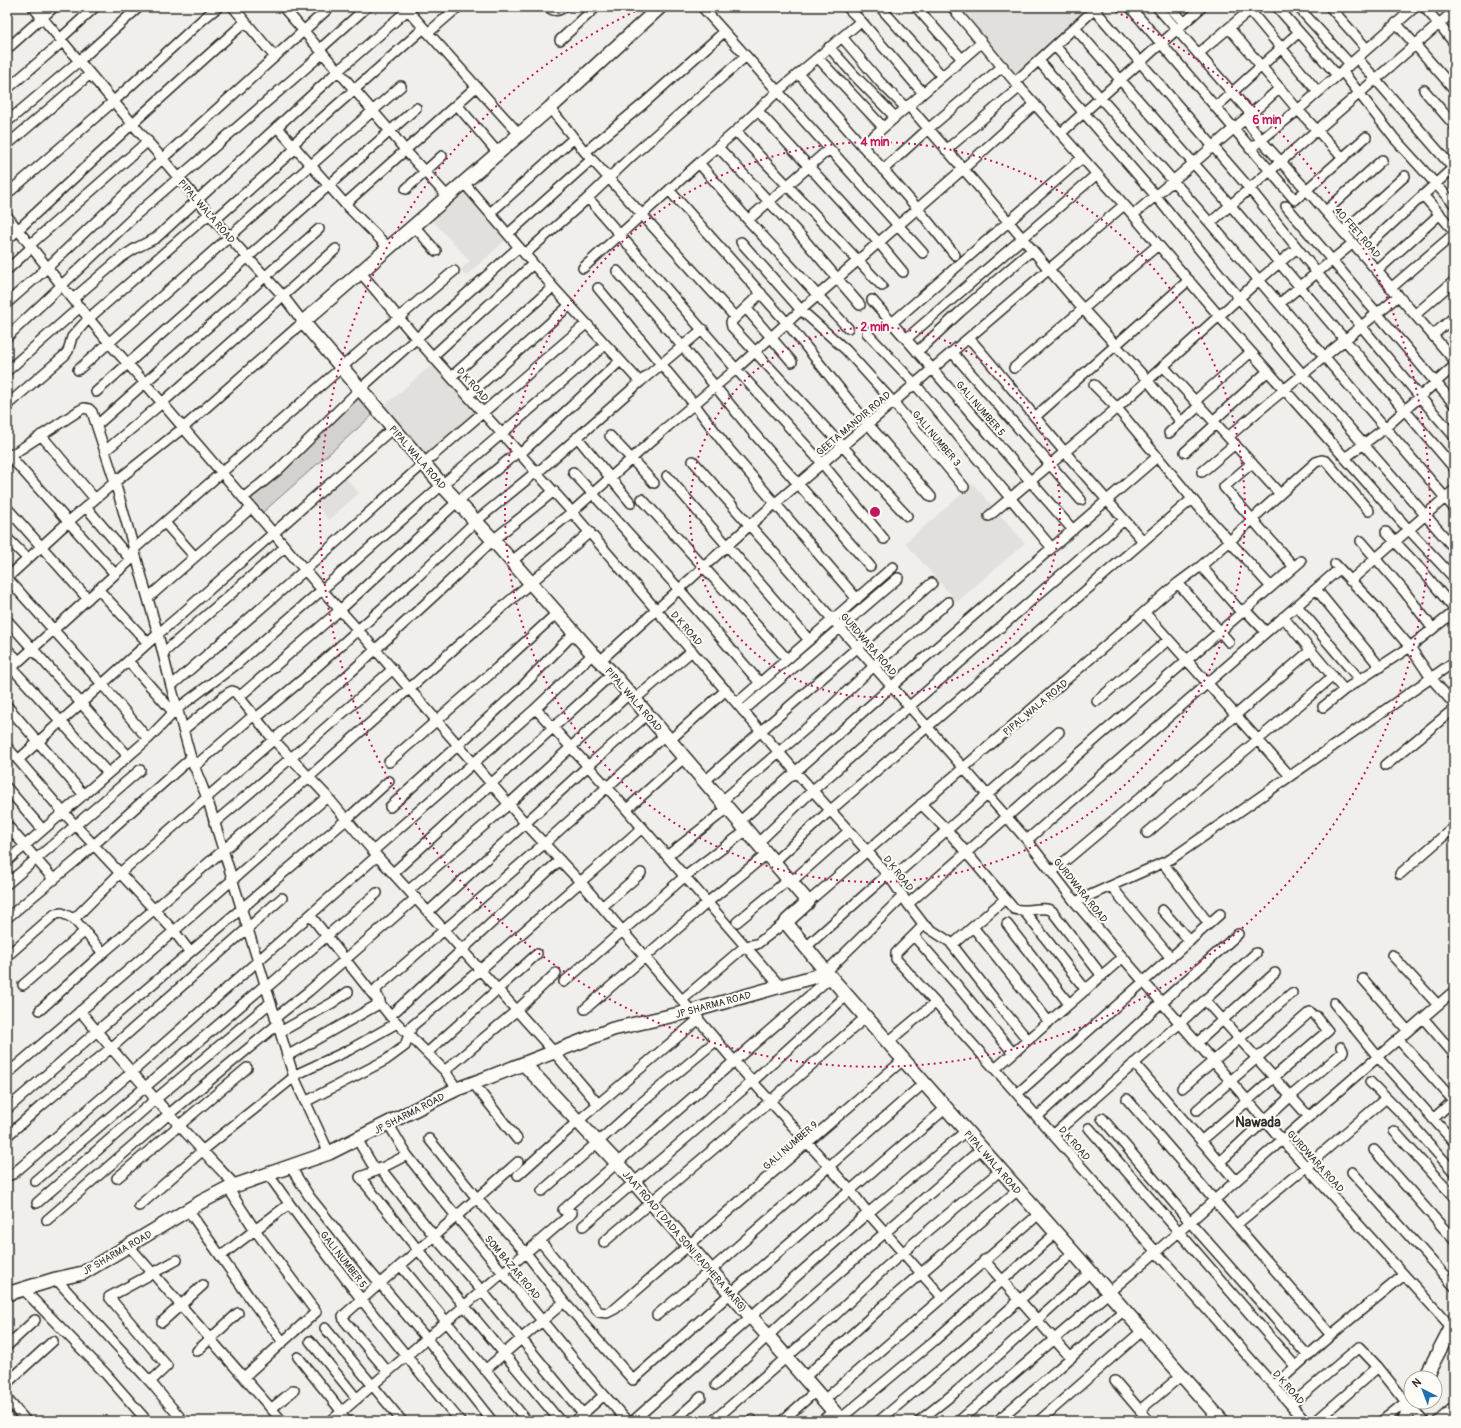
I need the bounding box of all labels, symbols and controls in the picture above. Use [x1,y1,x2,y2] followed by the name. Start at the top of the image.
[1252,113,1282,128] text: 6 min
[859,135,890,150] text: 4 min
[175,177,237,246] street label: PIPAL WALA ROAD
[1332,205,1383,261] street label: 40 FEET ROAD
[861,320,890,335] text: 2 min
[454,365,491,404] street label: D K ROAD
[953,379,1007,438] street label: GALI NUMBER 5
[814,389,893,458] street label: GEETA MANDIR ROAD
[910,408,963,469] street label: GALI NUMBER 3
[386,423,448,492] street label: PIPAL WALA ROAD
[868,505,882,519] centre of rings
[668,609,704,648] street label: D K ROAD
[838,611,899,678] street label: GURDWARA ROAD
[602,665,664,734] street label: PIPAL WALA ROAD
[1001,677,1070,738] street label: PIPAL WALA ROAD
[881,854,916,894] street label: D K ROAD
[1051,856,1110,925] street label: GURDWARA ROAD
[674,989,752,1021] street label: JP SHARMA ROAD
[372,1091,447,1137] street label: JP SHARMA ROAD
[1235,1114,1281,1131] district label: Nawada
[761,1119,820,1173] street label: GALI NUMBER 9
[1056,1124,1092,1163] street label: D K ROAD
[961,1128,1023,1197] street label: PIPAL WALA ROAD
[1284,1128,1346,1195] street label: GURDWARA ROAD
[620,1169,749,1315] street label: JAAT ROAD ( DADA SONI RADHERA MARG)
[81,1228,154,1277] street label: JP SHARMA ROAD
[317,1229,369,1290] street label: GALI NUMBER 5
[482,1233,543,1302] street label: SOM BAZAR ROAD
[1270,1368,1306,1407] street label: D K ROAD
[1403,1370,1443,1410] north arrow
[1410,1375,1424,1390] text: N

